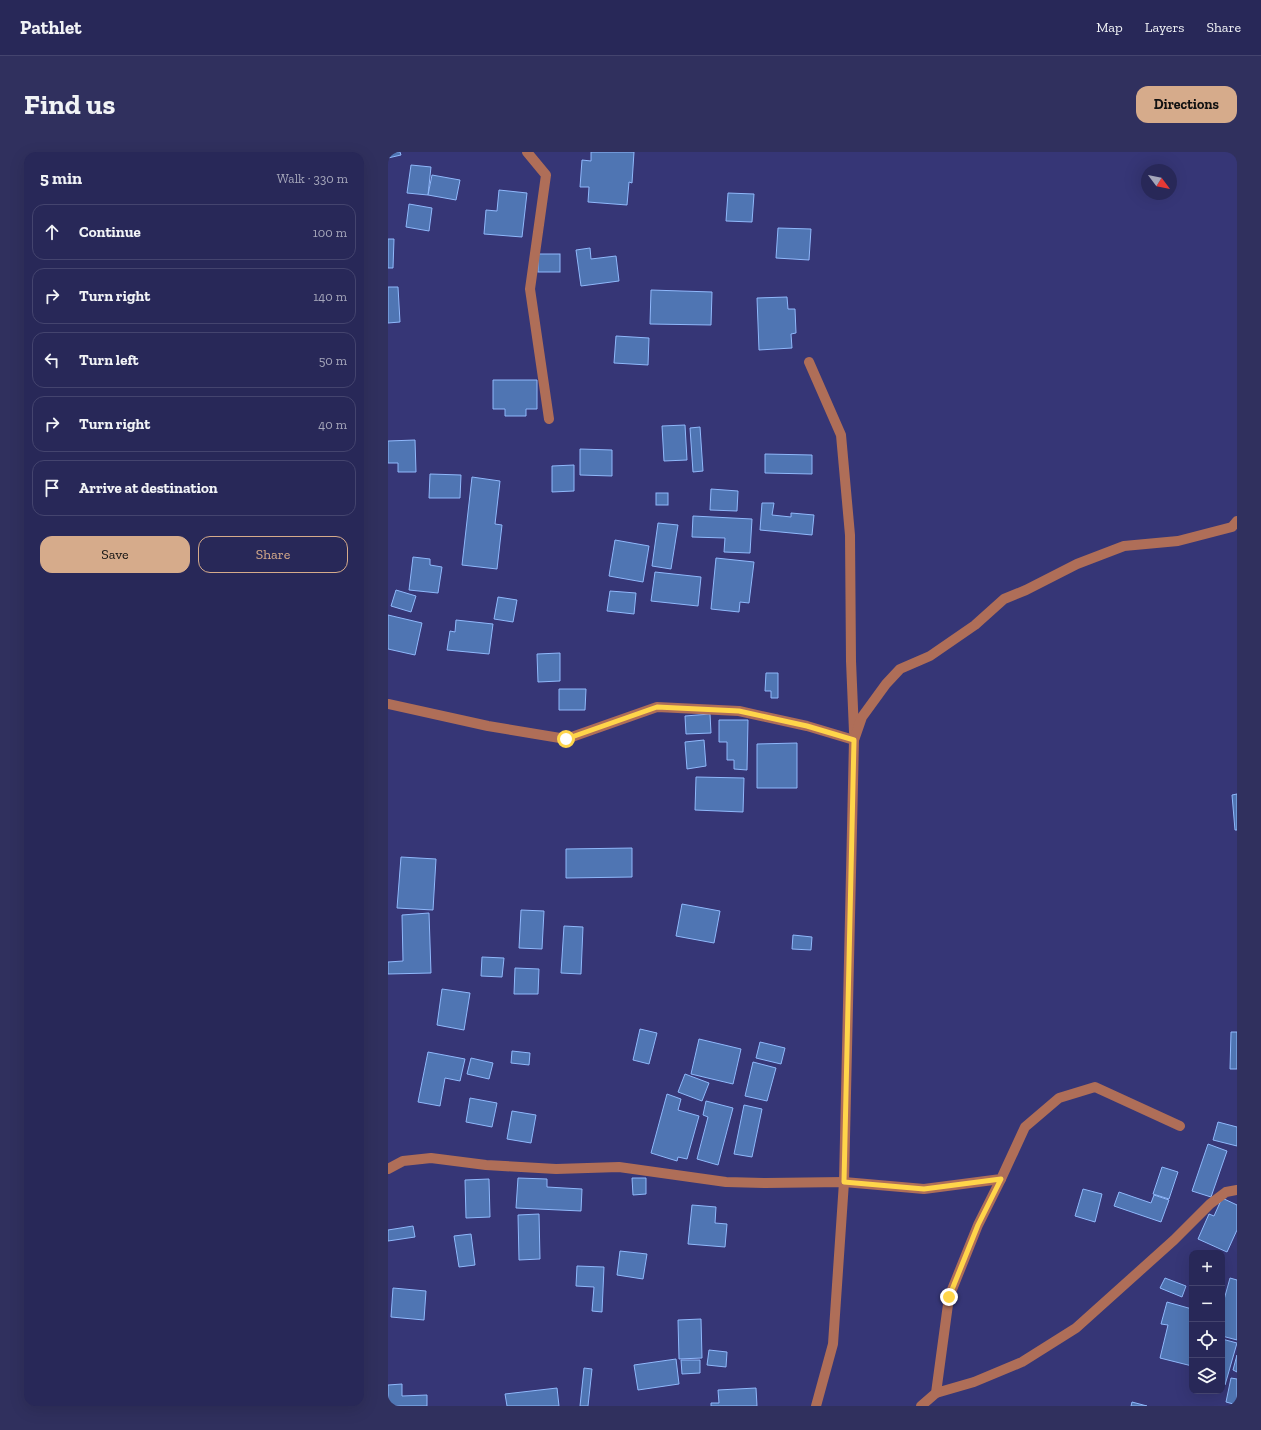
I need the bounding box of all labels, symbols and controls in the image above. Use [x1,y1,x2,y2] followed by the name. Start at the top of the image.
[20,16,82,39] text: Pathlet
[1096,19,1123,36] text: Map
[1145,19,1184,36] text: Layers
[1206,19,1241,36] text: Share
[1136,86,1237,123] button: Directions
[24,88,115,121] text: Find us
[1141,164,1177,200] north arrow
[40,168,82,188] text: 5 min
[277,171,348,186] text: Walk · 330 m
[41,221,63,243] icon: ahead
[79,223,141,241] text: Continue
[313,225,347,240] text: 100 m
[41,285,63,307] icon: right
[79,287,150,305] text: Turn right
[313,289,347,304] text: 140 m
[41,349,63,371] icon: left
[79,351,139,369] text: Turn left
[319,353,347,368] text: 50 m
[41,413,63,435] icon: right
[79,415,150,433] text: Turn right
[318,417,347,432] text: 40 m
[41,477,63,499] icon: arrive
[79,479,218,497] text: Arrive at destination
[40,536,190,573] button: Save
[198,536,348,573] button: Share
[557,730,575,748] route start
[1189,1250,1225,1394] map controls
[1189,1250,1225,1286] button: +
[1189,1286,1225,1322] button: −
[940,1288,958,1306] route end
[1189,1322,1225,1358] button: locate
[1189,1358,1225,1394] button: layers

